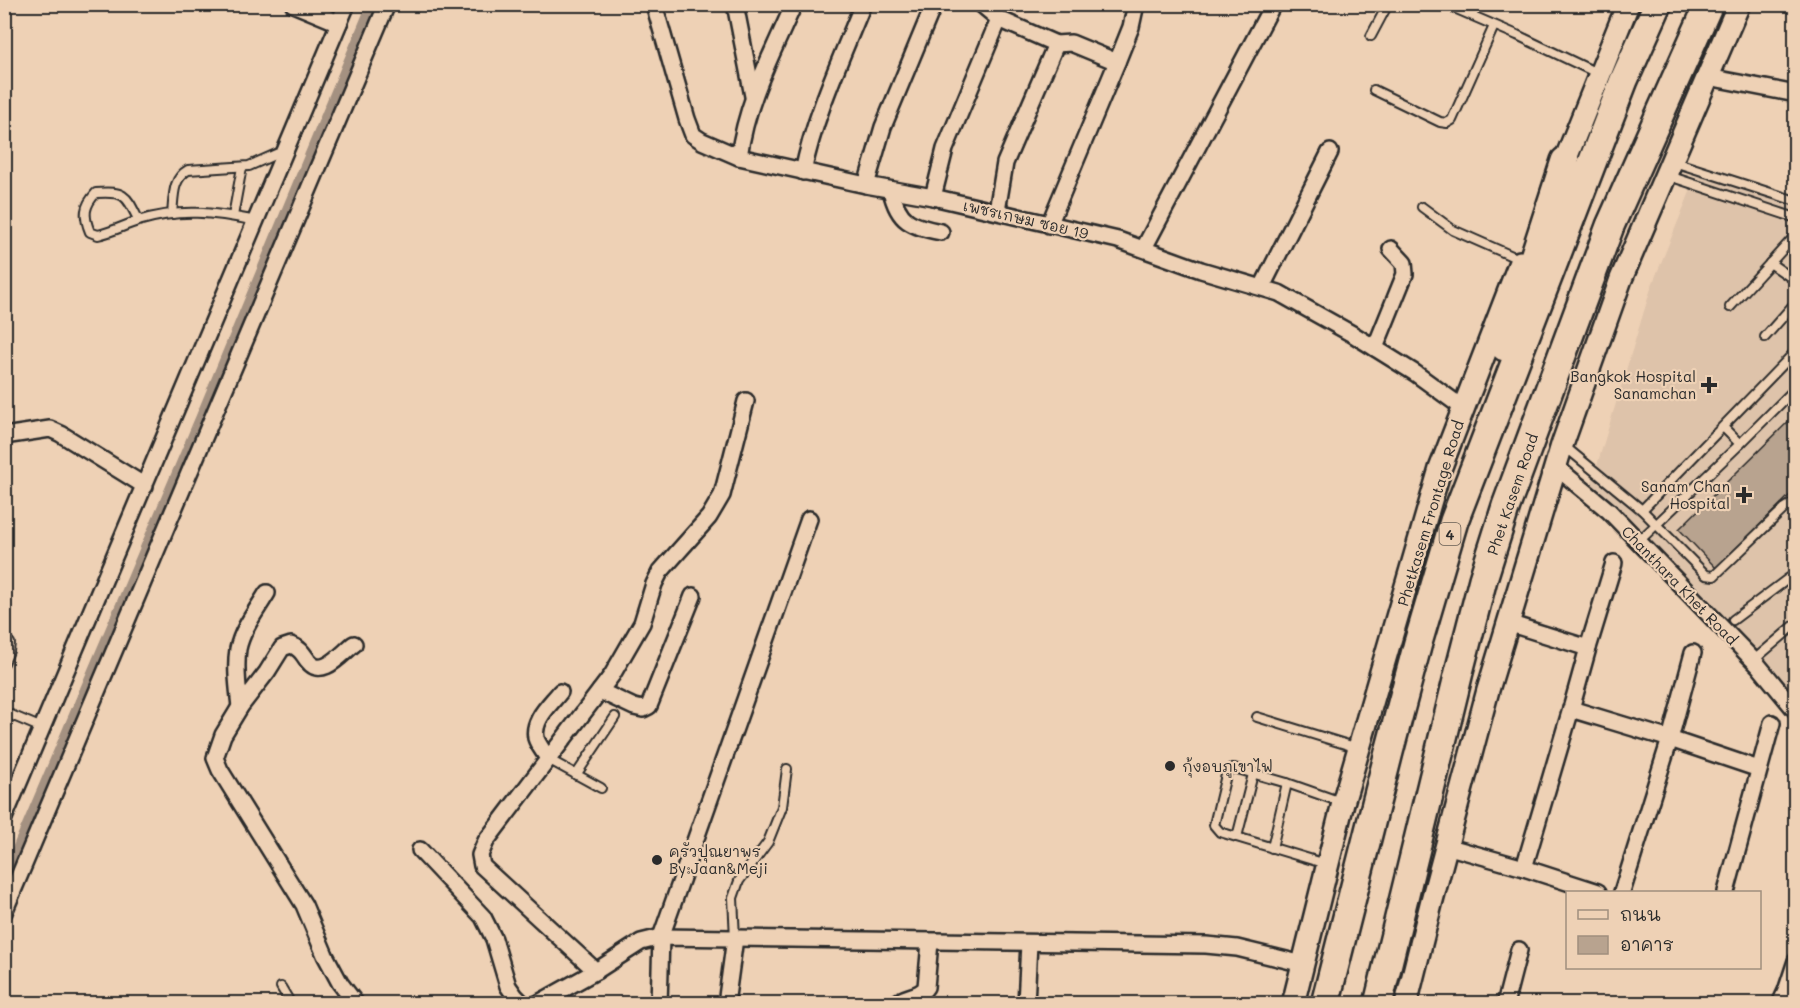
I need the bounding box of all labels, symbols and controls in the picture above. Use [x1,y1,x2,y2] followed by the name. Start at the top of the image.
[961,195,1091,243] street label: เพชรเกษม ซอย 19
[1570,366,1696,403] place label: Bangkok Hospital Sanamchan
[1700,376,1718,394] marker: Bangkok Hospital Sanamchan
[1392,418,1468,608] street label: Phetkasem Frontage Road
[1482,430,1542,558] street label: Phet Kasem Road
[1641,476,1730,513] place label: Sanam Chan Hospital
[1735,486,1753,504] marker: Sanam Chan Hospital
[1618,521,1742,649] street label: Chanthara Khet Road
[1440,523,1460,545] road number: 4
[1182,756,1273,778] place label: กุ้งอบภูเขาไฟ
[1163,759,1177,773] marker: กุ้งอบภูเขาไฟ
[669,841,768,878] place label: ครัวปุณยาพร By:Jaan&Meji
[650,853,664,867] marker: ครัวปุณยาพร By:Jaan&Meji
[1566,891,1761,969] legend
[1620,902,1661,926] text: ถนน
[1620,932,1674,956] text: อาคาร

